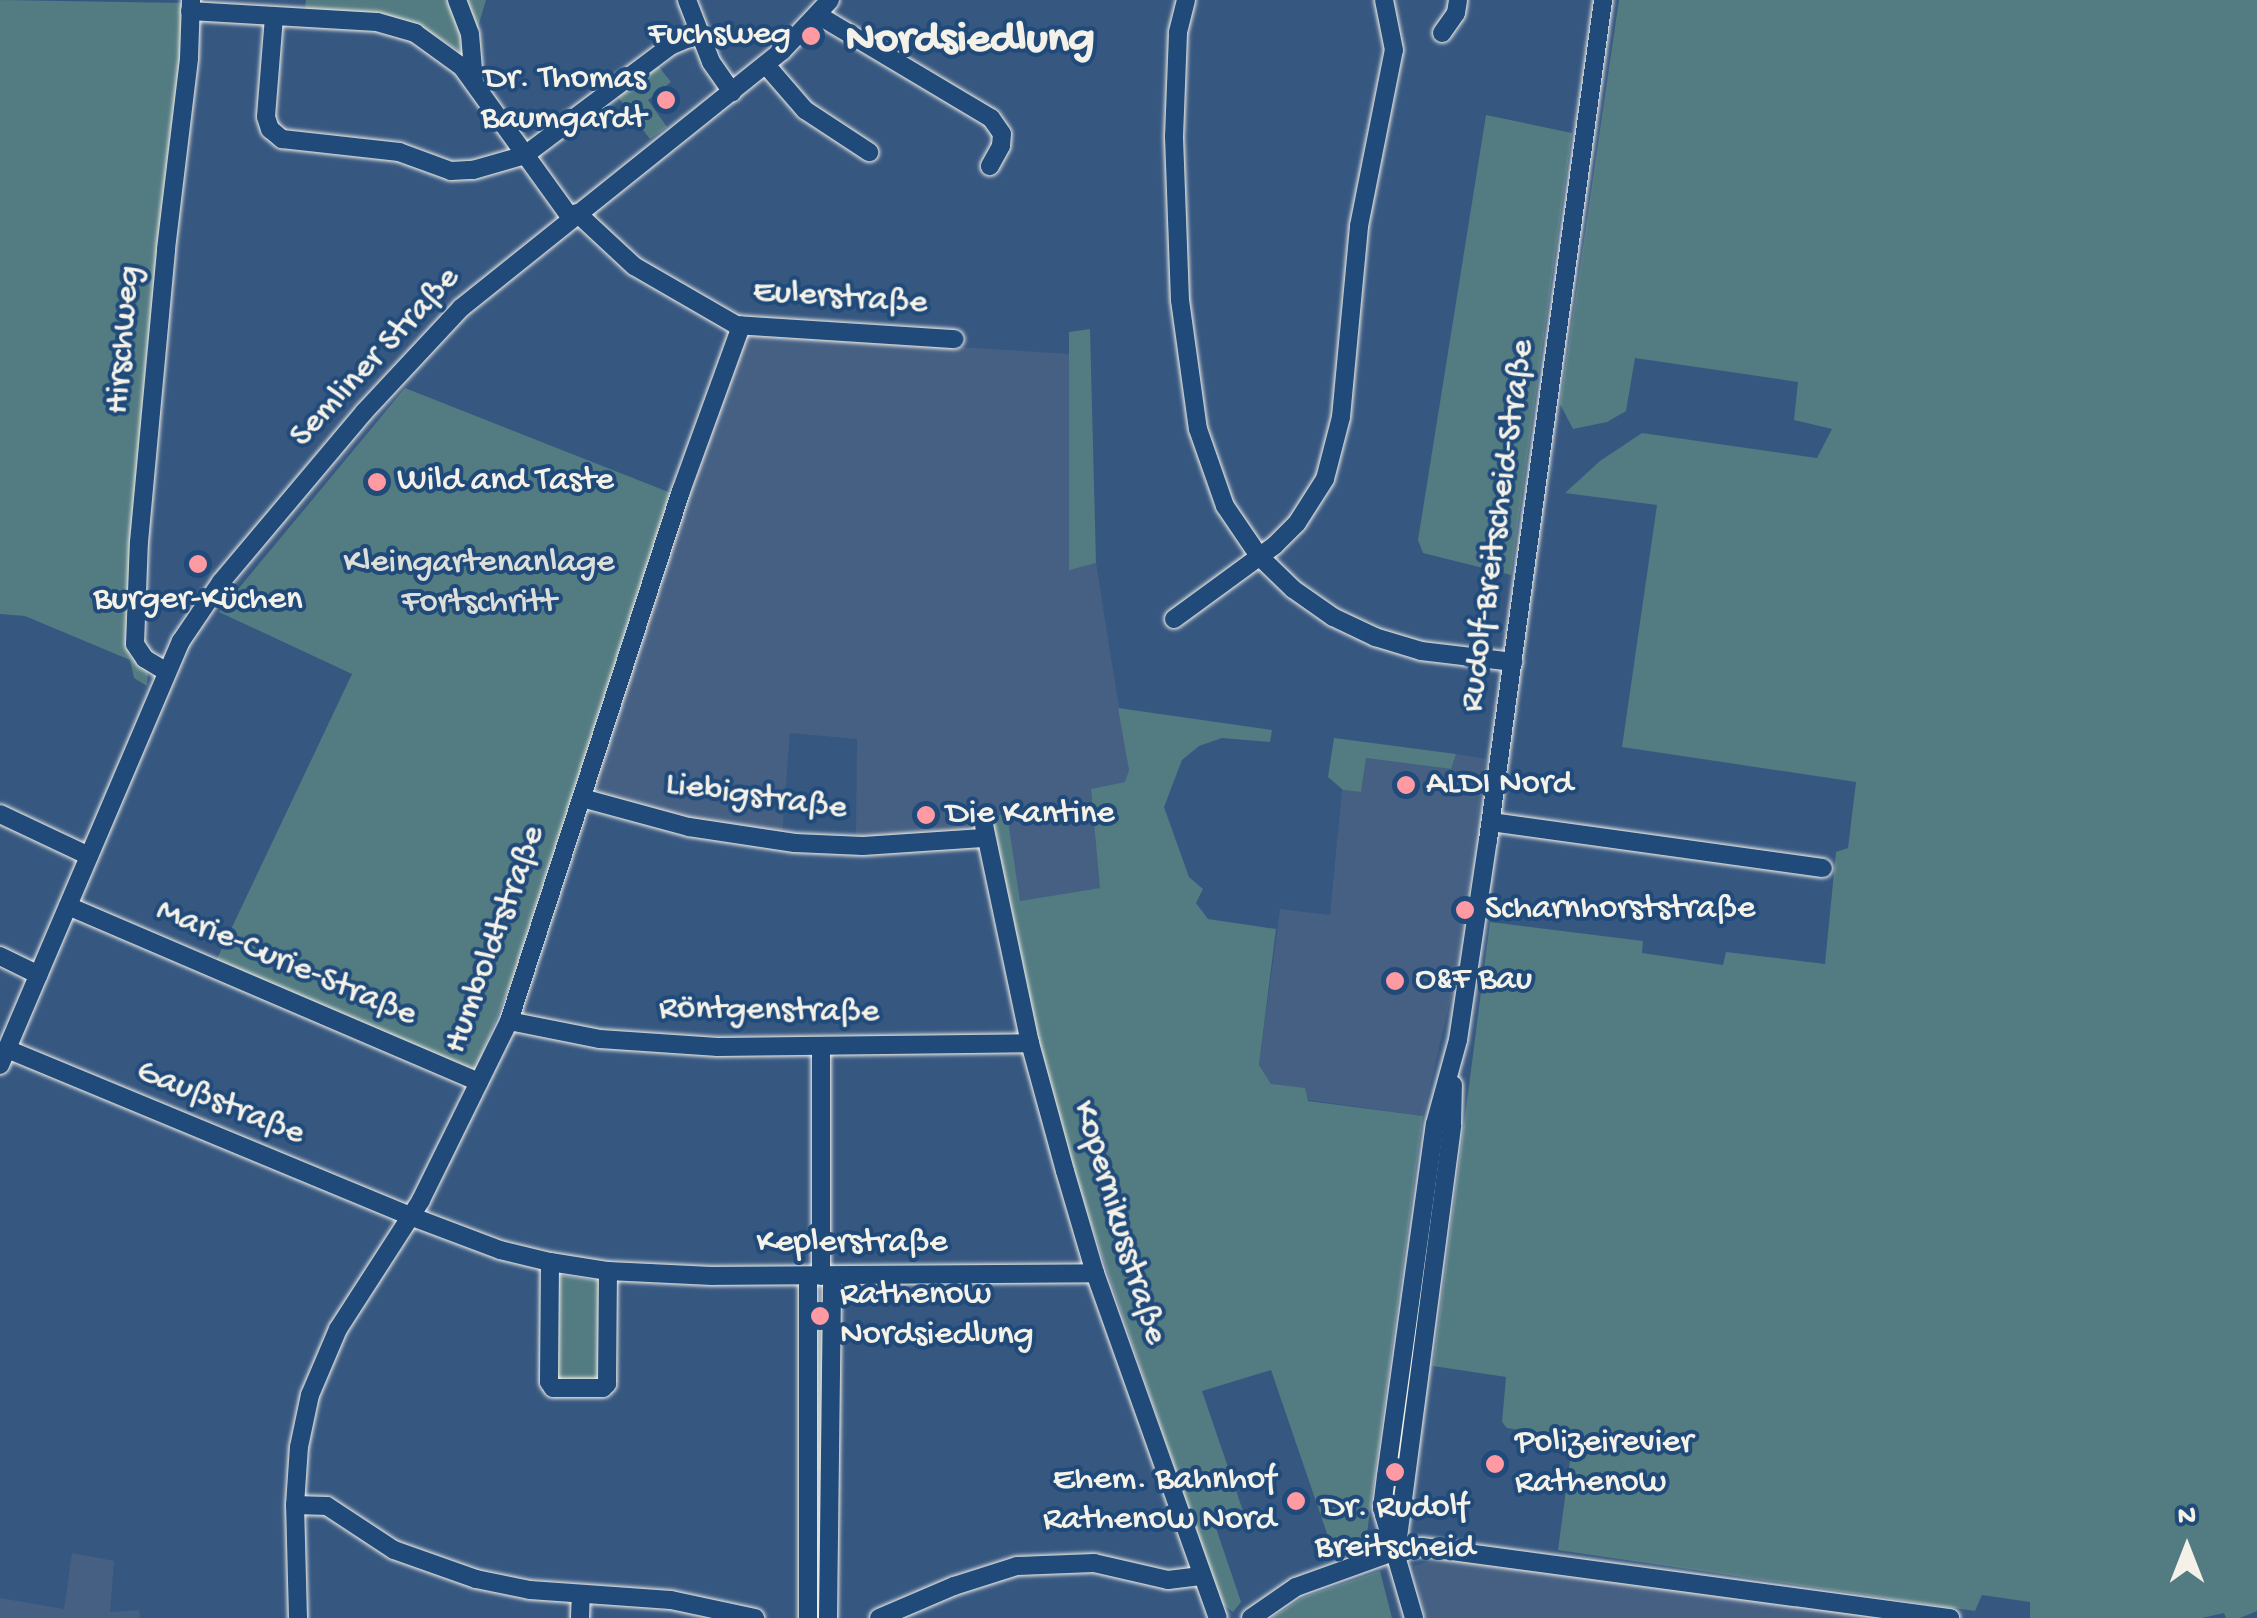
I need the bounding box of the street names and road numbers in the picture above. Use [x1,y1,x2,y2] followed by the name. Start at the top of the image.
[282,259,470,457] street label: Semliner Straße
[98,264,152,416] street label: Hirschweg
[751,272,929,326] street label: Eulerstraße
[1452,337,1546,715] street label: Rudolf-Breitscheid-Straße
[663,764,849,832] street label: Liebigstraße
[435,821,557,1059] street label: Humboldtstraße
[149,890,423,1038] street label: Marie-Curie-Straße
[658,989,880,1035] street label: Röntgenstraße
[130,1051,310,1157] street label: Gaußstraße
[1061,1096,1175,1350] street label: Kopernikusstraße
[756,1223,948,1265] street label: Keplerstraße

